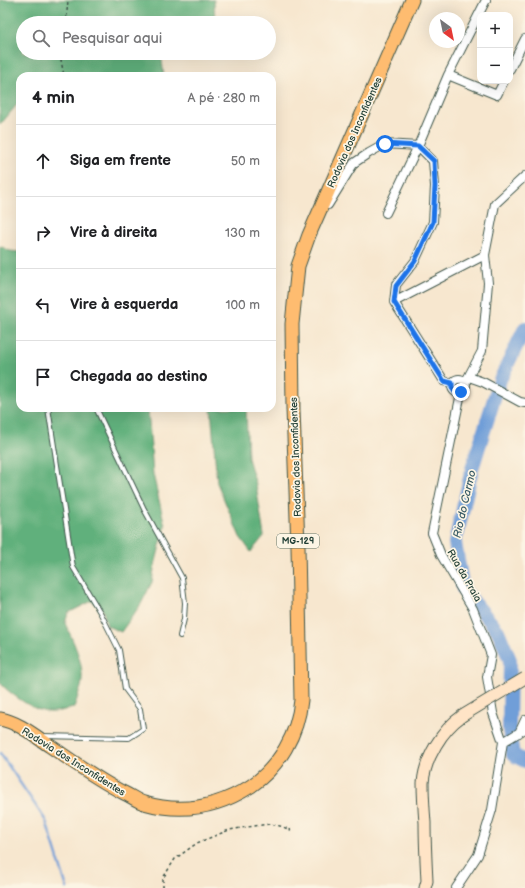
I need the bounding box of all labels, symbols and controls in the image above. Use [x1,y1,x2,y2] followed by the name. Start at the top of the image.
[429,12,465,48] north arrow
[477,12,513,84] map controls
[477,12,513,48] button: +
[16,16,276,60] search box
[30,27,52,49] icon: search
[62,29,162,48] text: Pesquisar aqui
[477,48,513,84] button: −
[325,75,385,190] street label: Rodovia dos Inconfidentes
[32,88,75,108] text: 4 min
[188,90,260,106] text: A pé · 280 m
[376,135,394,153] route start
[32,150,54,172] icon: ahead
[70,151,171,170] text: Siga em frente
[231,153,260,169] text: 50 m
[32,222,54,244] icon: right
[70,223,157,242] text: Vire à direita
[225,225,260,241] text: 130 m
[32,294,54,316] icon: left
[70,295,178,314] text: Vire à esquerda
[225,297,260,313] text: 100 m
[32,366,54,388] icon: arrive
[70,367,208,386] text: Chegada ao destino
[452,383,470,401] route end
[288,397,304,517] street label: Rodovia dos Inconfidentes
[450,468,479,539] water label: Rio do Carmo
[277,534,319,548] road number: MG-129
[444,547,484,604] street label: Rua da Praia
[19,725,128,799] street label: Rodovia dos Inconfidentes

